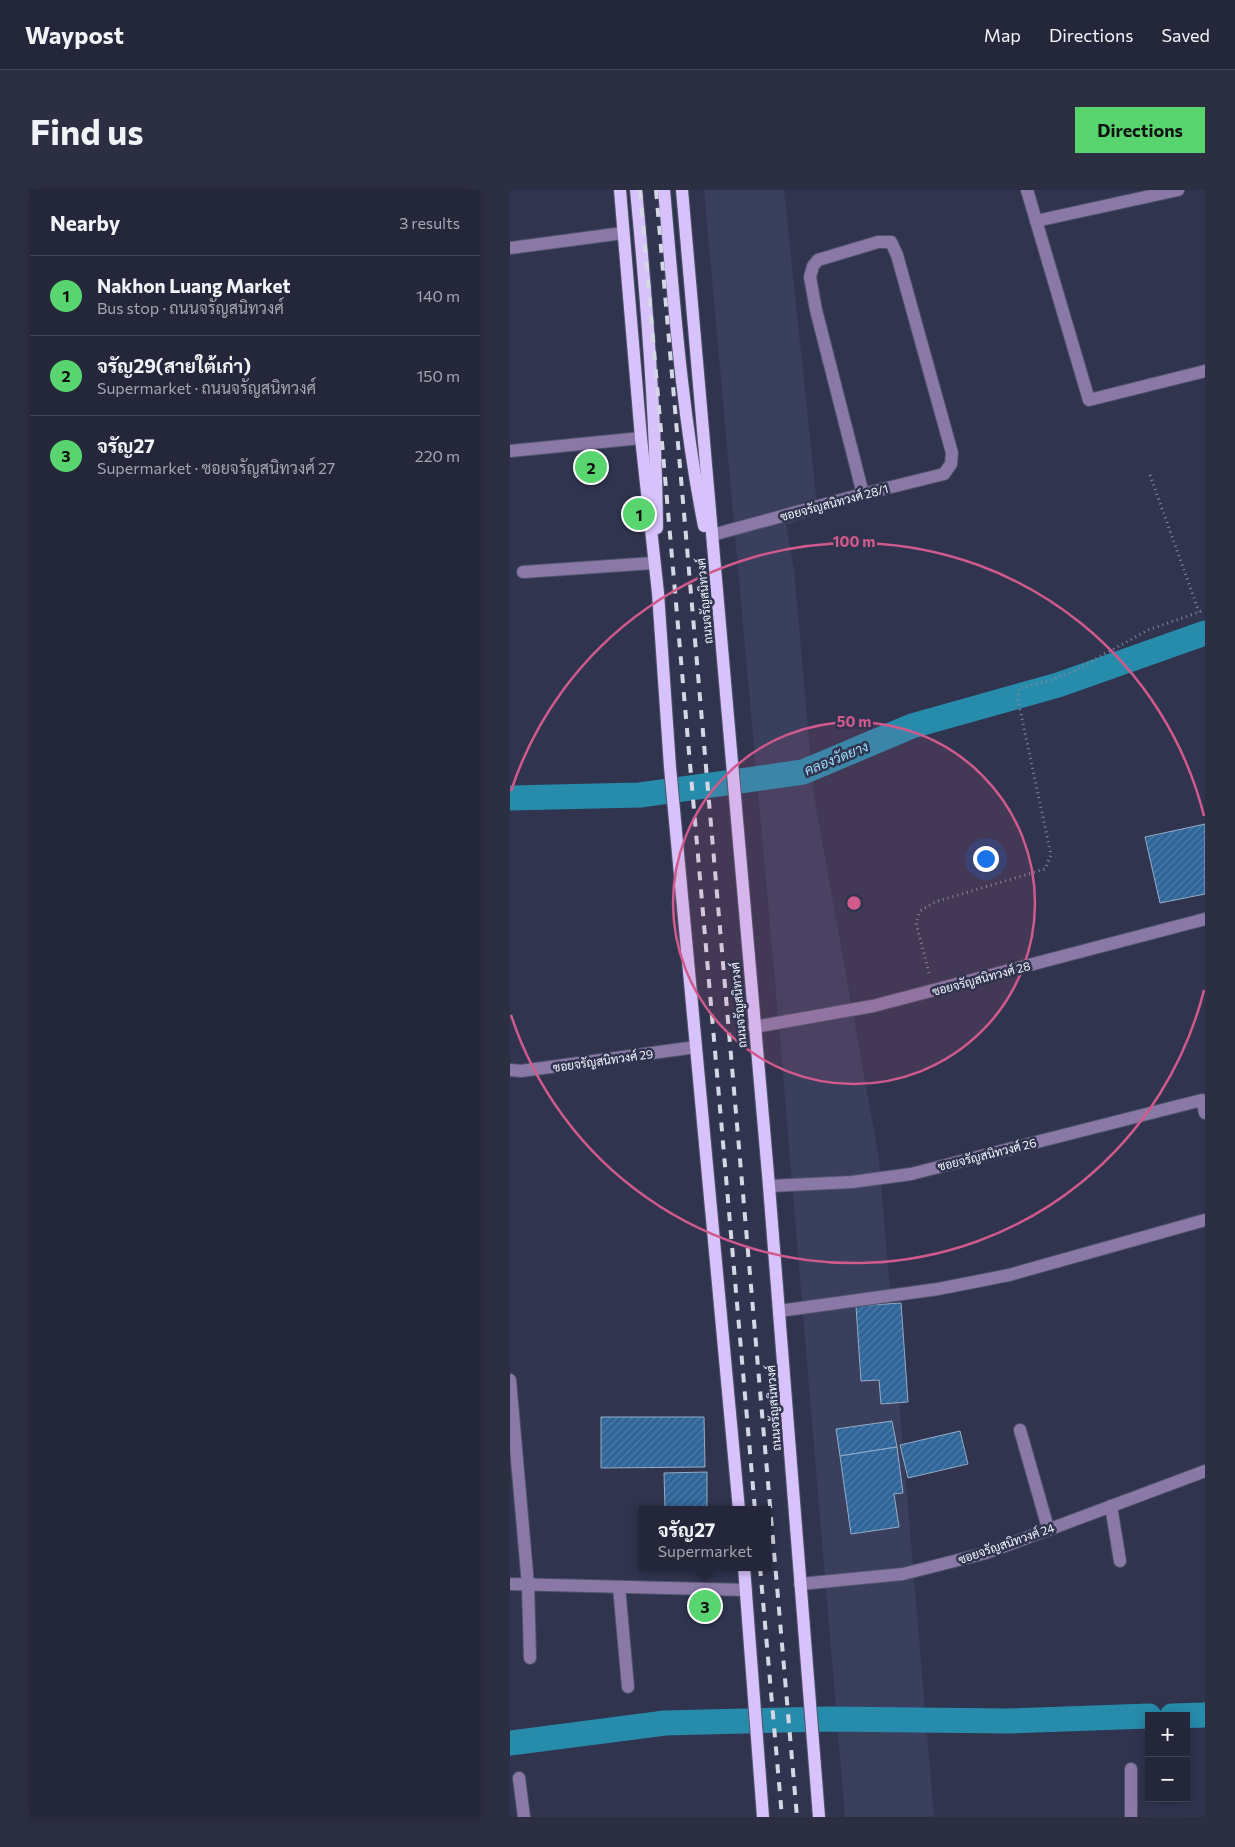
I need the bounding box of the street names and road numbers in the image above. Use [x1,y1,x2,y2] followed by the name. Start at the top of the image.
[778,481,890,524] street label: ซอยจรัญสนิทวงศ์ 28/1
[693,557,716,644] street label: ถนนจรัญสนิทวงศ์
[930,958,1032,999] street label: ซอยจรัญสนิทวงศ์ 28
[727,961,750,1048] street label: ถนนจรัญสนิทวงศ์
[552,1046,654,1075] street label: ซอยจรัญสนิทวงศ์ 29
[936,1135,1038,1174] street label: ซอยจรัญสนิทวงศ์ 26
[763,1365,784,1451] street label: ถนนจรัญสนิทวงศ์
[956,1520,1056,1567] street label: ซอยจรัญสนิทวงศ์ 24

